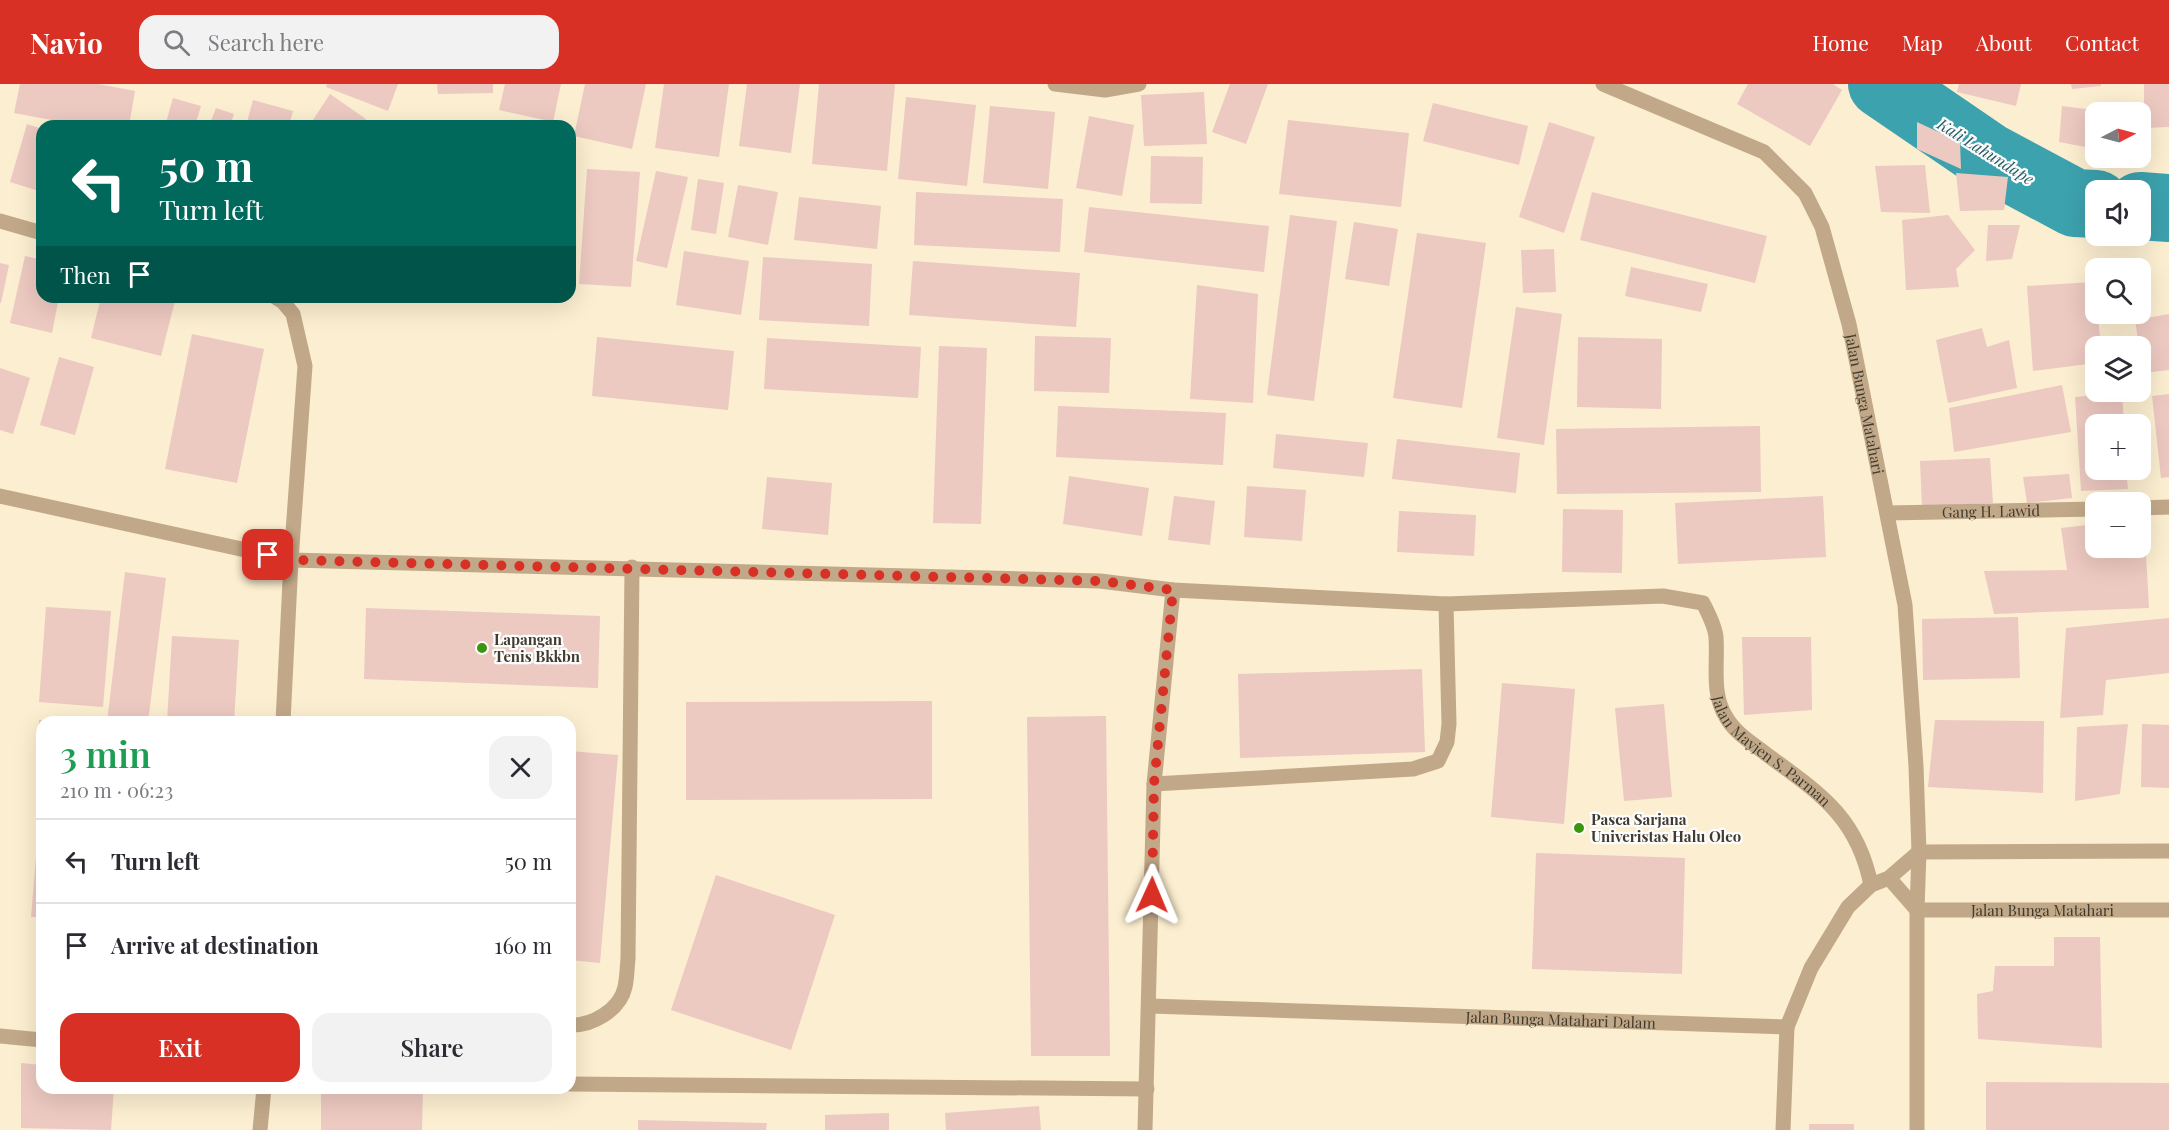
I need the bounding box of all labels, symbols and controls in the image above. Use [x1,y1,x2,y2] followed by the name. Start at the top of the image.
[139,15,559,69] search box
[30,24,103,61] text: Navio
[160,26,193,59] icon: search
[208,27,324,57] text: Search here
[1813,28,1869,56] text: Home
[1902,28,1943,56] text: Map
[1976,28,2032,56] text: About
[2065,28,2139,56] text: Contact
[2085,102,2151,168] north arrow
[2085,102,2151,558] map controls
[1933,113,2038,189] water label: Kali Lahundape
[159,137,253,193] text: 50 m
[60,144,138,222] icon: left
[2085,180,2151,246] button: sound
[159,191,263,227] text: Turn left
[123,258,156,291] icon: arrive
[2085,258,2151,324] button: search
[60,260,111,290] text: Then
[1841,331,1889,477] street label: Jalan Bunga Matahari
[2085,336,2151,402] button: layers
[2085,414,2151,480] button: +
[2085,492,2151,558] button: −
[1942,500,2041,522] street label: Gang H. Lawid
[242,529,293,580] pin
[251,538,284,571] icon: arrive
[494,629,581,666] place label: Lapangan Tenis Bkkbn
[475,641,489,655] marker: Lapangan Tenis Bkkbn
[1708,693,1835,811] street label: Jalan Mayjen S. Parman
[60,729,151,777] text: 3 min
[489,736,552,799] button: close
[60,776,173,803] text: 210 m · 06:23
[1591,809,1741,846] place label: Pasca Sarjana Univeristas Halu Oleo
[1572,821,1586,835] marker: Pasca Sarjana Univeristas Halu Oleo
[60,845,93,878] icon: left
[111,846,200,876] text: Turn left
[505,846,552,876] text: 50 m
[1120,863,1184,927] position arrow
[1970,900,2115,920] street label: Jalan Bunga Matahari
[60,929,93,962] icon: arrive
[111,930,319,960] text: Arrive at destination
[494,930,552,960] text: 160 m
[1464,1006,1657,1033] street label: Jalan Bunga Matahari Dalam
[60,1013,300,1082] button: Exit
[312,1013,552,1082] button: Share

